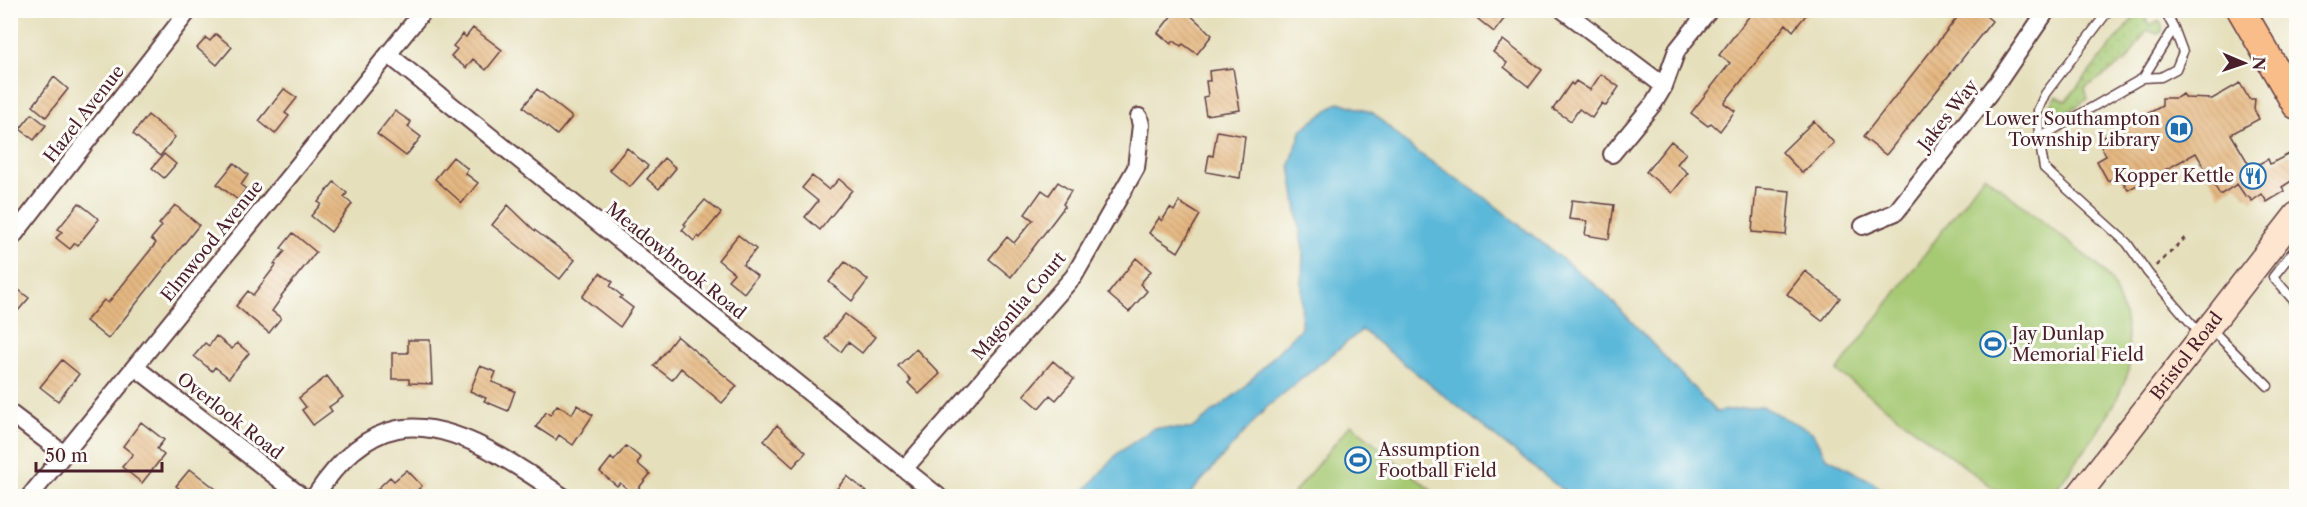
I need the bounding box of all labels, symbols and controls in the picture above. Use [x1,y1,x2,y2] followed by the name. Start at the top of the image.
[2214,33,2274,93] north arrow
[2249,56,2269,71] text: N
[39,61,129,167] street label: Hazel Avenue
[1911,74,1983,157] street label: Jakes Way
[1985,108,2161,151] place label: Lower Southampton Township Library
[2164,114,2194,144] library icon: Lower Southampton Township Library
[2238,161,2268,191] restaurant icon: Kopper Kettle
[2114,165,2234,187] place label: Kopper Kettle
[156,176,268,306] street label: Elmwood Avenue
[602,198,750,324] street label: Meadowbrook Road
[967,247,1071,364] street label: Magonlia Court
[2145,308,2228,405] street label: Bristol Road
[2009,323,2144,366] place label: Jay Dunlap Memorial Field
[1978,329,2008,359] sports icon: Jay Dunlap Memorial Field
[173,368,287,464] street label: Overlook Road
[36,435,162,473] scale bar
[1377,439,1497,482] place label: Assumption Football Field
[45,445,88,467] text: 50 m
[1343,445,1373,475] sports icon: Assumption Football Field

